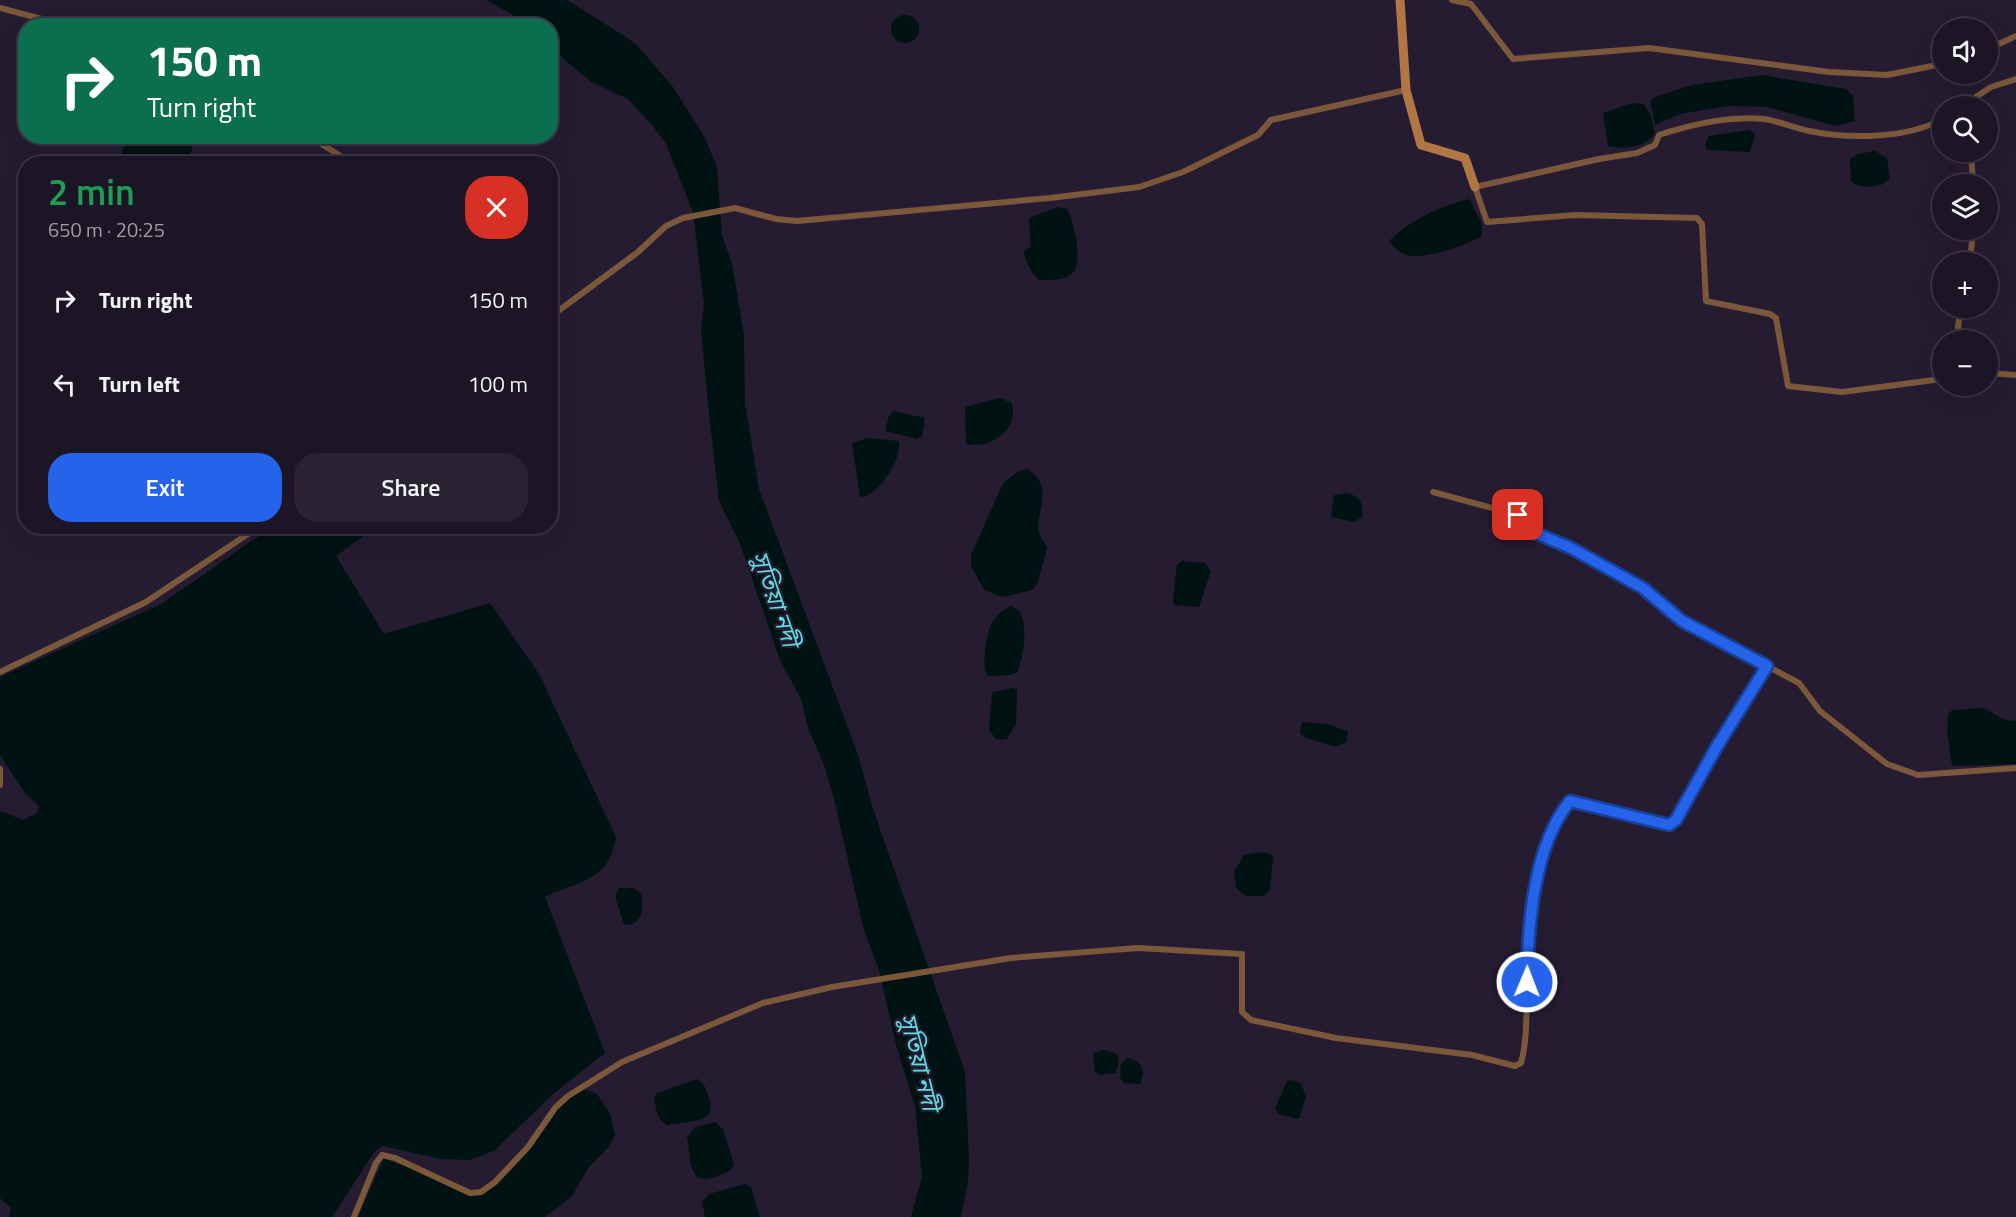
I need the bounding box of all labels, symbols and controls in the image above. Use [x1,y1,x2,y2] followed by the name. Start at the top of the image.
[1932,18,1998,396] map controls
[1932,18,1998,84] button: sound
[147,28,262,92] text: 150 m
[48,42,126,120] icon: right
[147,86,256,127] text: Turn right
[1932,96,1998,162] button: search
[48,164,135,219] text: 2 min
[1932,174,1998,240] button: layers
[465,176,528,239] button: close
[48,214,165,245] text: 650 m · 20:25
[1932,252,1998,318] button: +
[99,283,193,317] text: Turn right
[468,283,528,317] text: 150 m
[48,284,81,317] icon: right
[1932,330,1998,396] button: −
[99,367,180,401] text: Turn left
[468,367,528,401] text: 100 m
[48,368,81,401] icon: left
[48,453,282,522] button: Exit
[294,453,528,522] button: Share
[1492,489,1543,540] pin
[1501,498,1534,531] icon: arrive
[743,546,811,656] water label: সুতিয়া নদী
[1495,950,1559,1014] position arrow
[891,1009,951,1119] water label: সুতিয়া নদী

